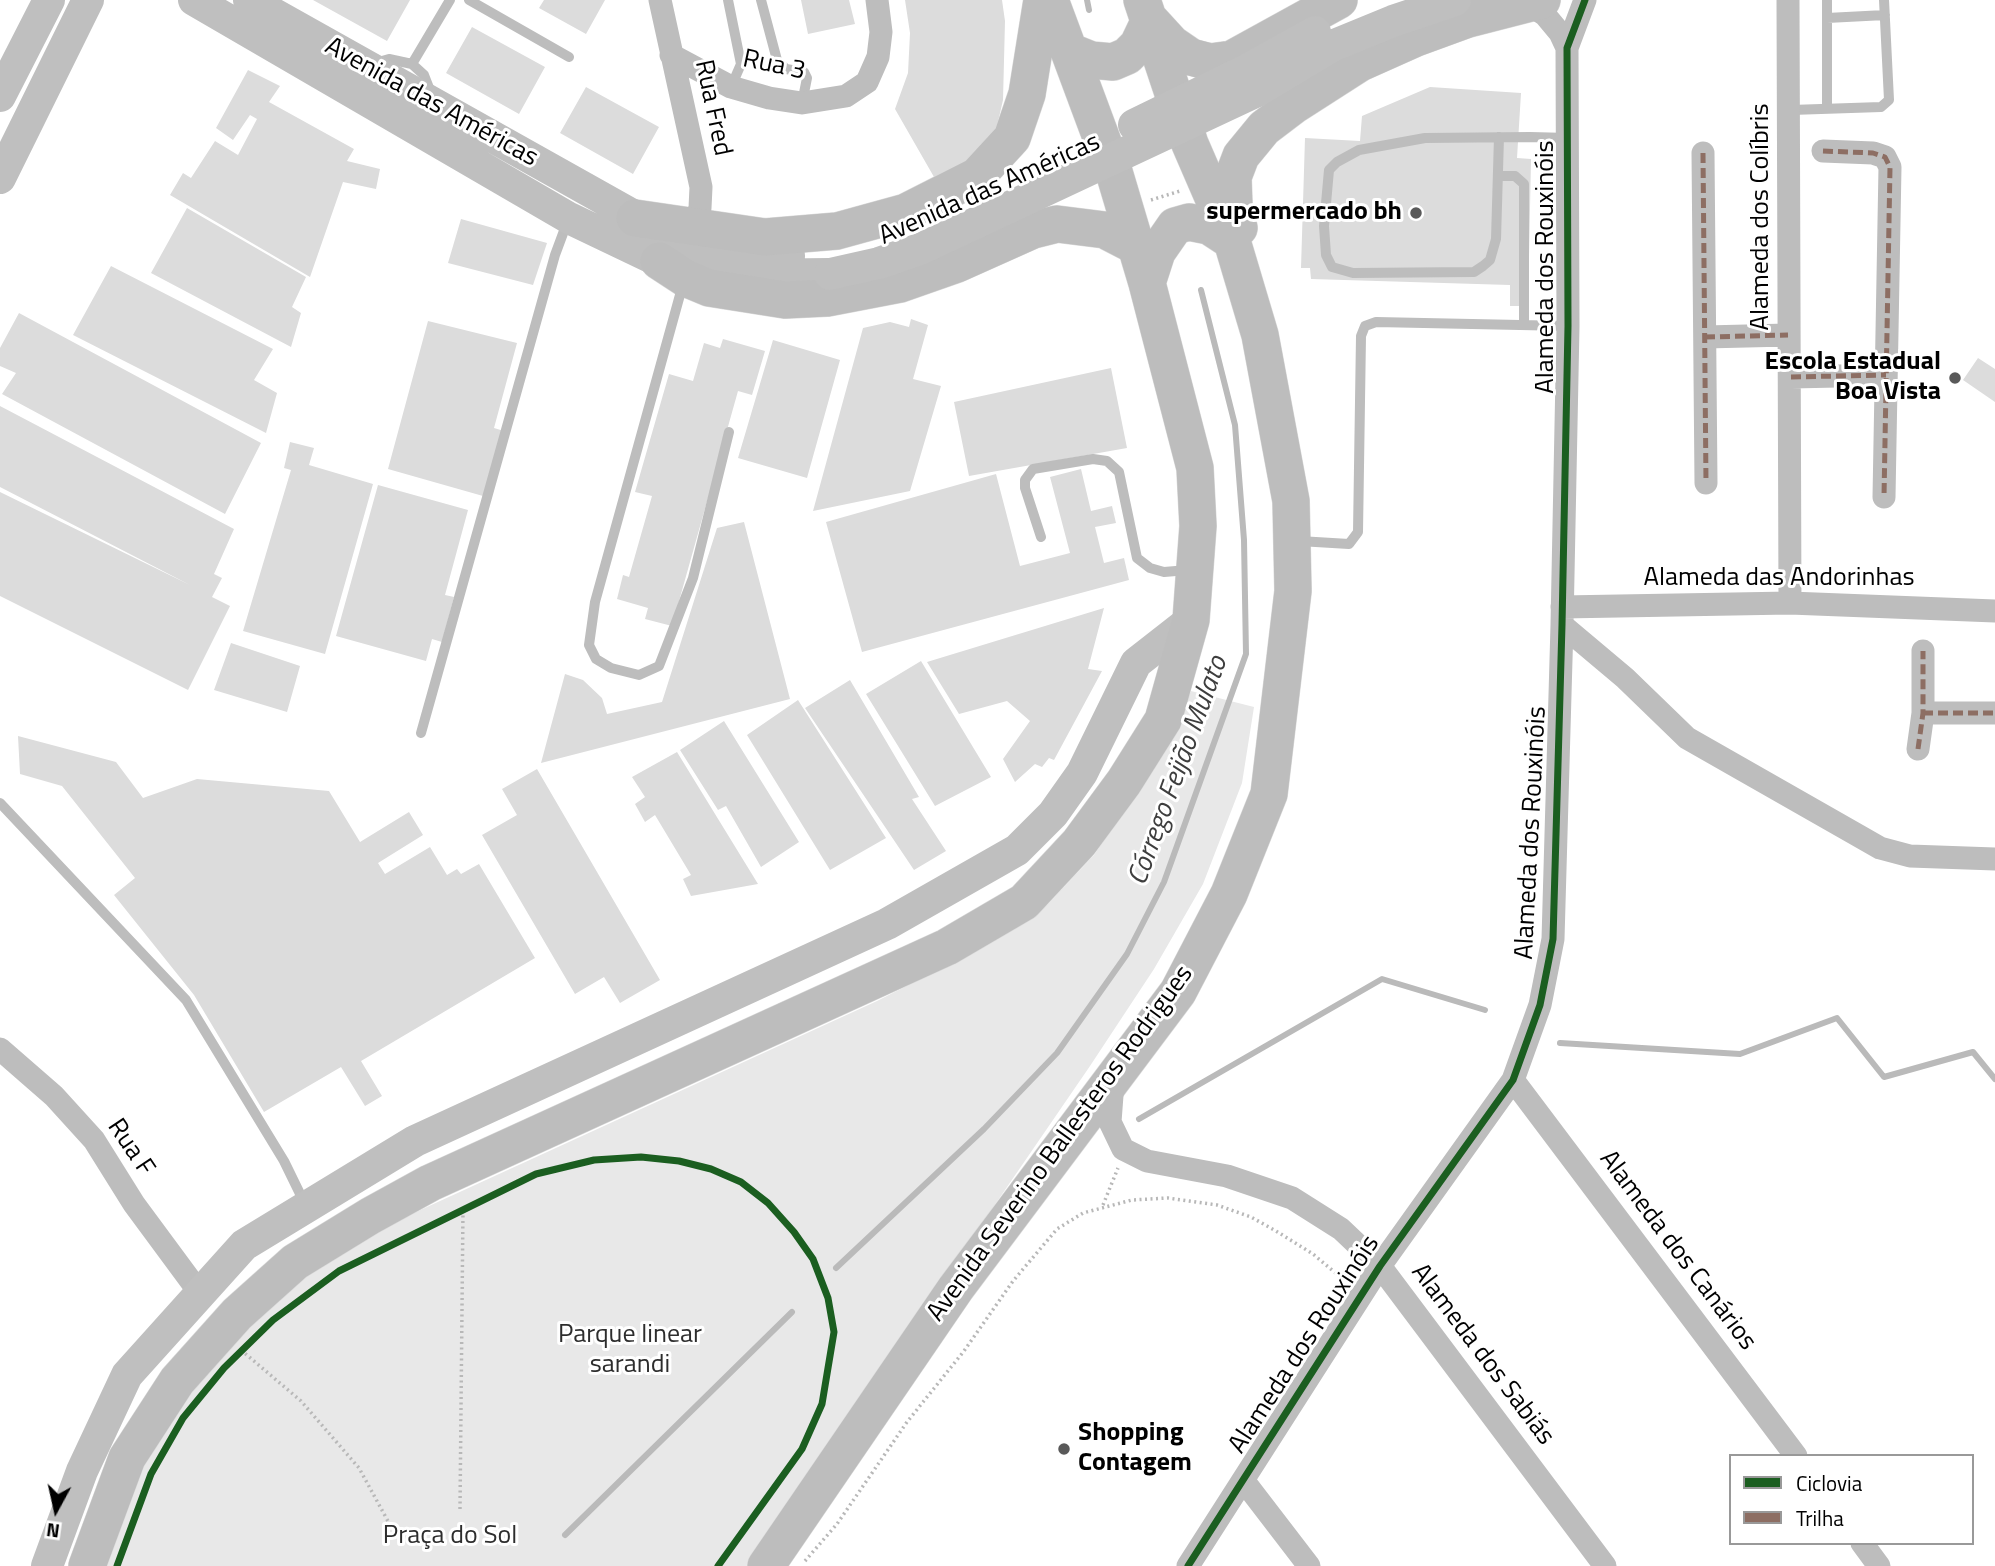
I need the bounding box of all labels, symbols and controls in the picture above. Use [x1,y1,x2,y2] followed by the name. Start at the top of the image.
[319,31,543,175] street label: Avenida das Américas
[740,44,808,88] street label: Rua 3
[687,57,737,159] street label: Rua Fred
[1746,103,1778,331] street label: Alameda dos Colíbris
[875,127,1105,253] street label: Avenida das Américas
[1531,140,1563,394] street label: Alameda dos Rouxinóis
[1206,197,1402,229] place label: supermercado bh
[1408,205,1424,221] marker: supermercado bh
[1765,347,1941,408] place label: Escola Estadual Boa Vista
[1947,370,1963,386] marker: Escola Estadual Boa Vista
[1643,563,1915,595] street label: Alameda das Andorinhas
[1122,652,1236,890] water label: Córrego Feijão Mulato
[1510,706,1554,960] street label: Alameda dos Rouxinóis
[921,960,1201,1328] street label: Avenida Severino Ballesteros Rodrigues
[100,1114,160,1182] street label: Rua F
[1592,1145,1762,1357] street label: Alameda dos Canários
[1223,1230,1387,1460] street label: Alameda dos Rouxinóis
[1404,1258,1560,1452] street label: Alameda dos Sabiás
[558,1320,702,1382] park label: Parque linear sarandi
[1078,1418,1192,1480] place label: Shopping Contagem
[1056,1441,1072,1457] marker: Shopping Contagem
[1729,1454,1974,1545] legend
[1796,1467,1862,1499] text: Ciclovia
[21,1475,91,1545] north arrow
[1796,1502,1844,1534] text: Trilha
[44,1516,62,1547] text: N
[383,1521,517,1553] park label: Praça do Sol

